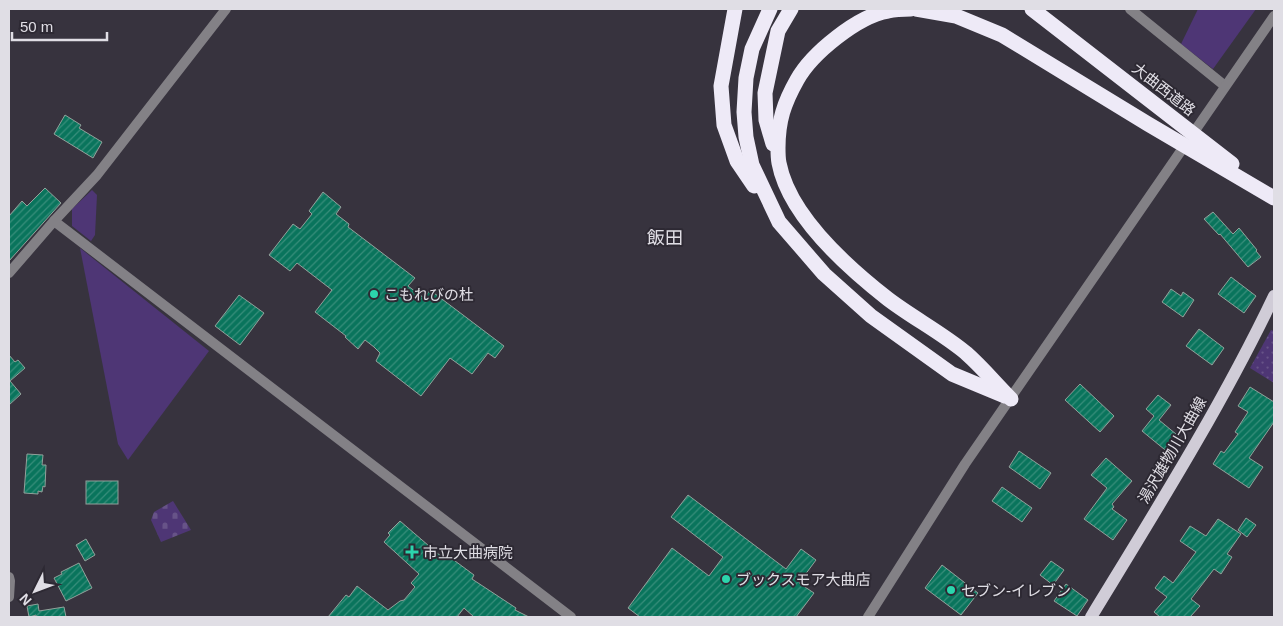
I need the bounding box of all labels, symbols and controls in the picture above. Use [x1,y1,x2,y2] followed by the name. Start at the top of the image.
[12,10,108,42] scale bar
[20,18,53,35] text: 50 m
[1129,59,1199,119] street label: 大曲西道路
[647,228,683,248] district label: 飯田
[384,286,474,303] place label: こもれびの杜
[368,288,380,300] marker: こもれびの杜
[1135,394,1209,506] street label: 湯沢雄物川大曲線
[423,544,513,561] place label: 市立大曲病院
[405,545,419,559] marker: 市立大曲病院
[10,566,60,616] north arrow
[736,571,871,588] place label: ブックスモア大曲店
[720,573,732,585] marker: ブックスモア大曲店
[961,582,1071,599] place label: セブン-イレブン
[945,584,957,596] marker: セブン-イレブン
[16,591,35,609] text: N

